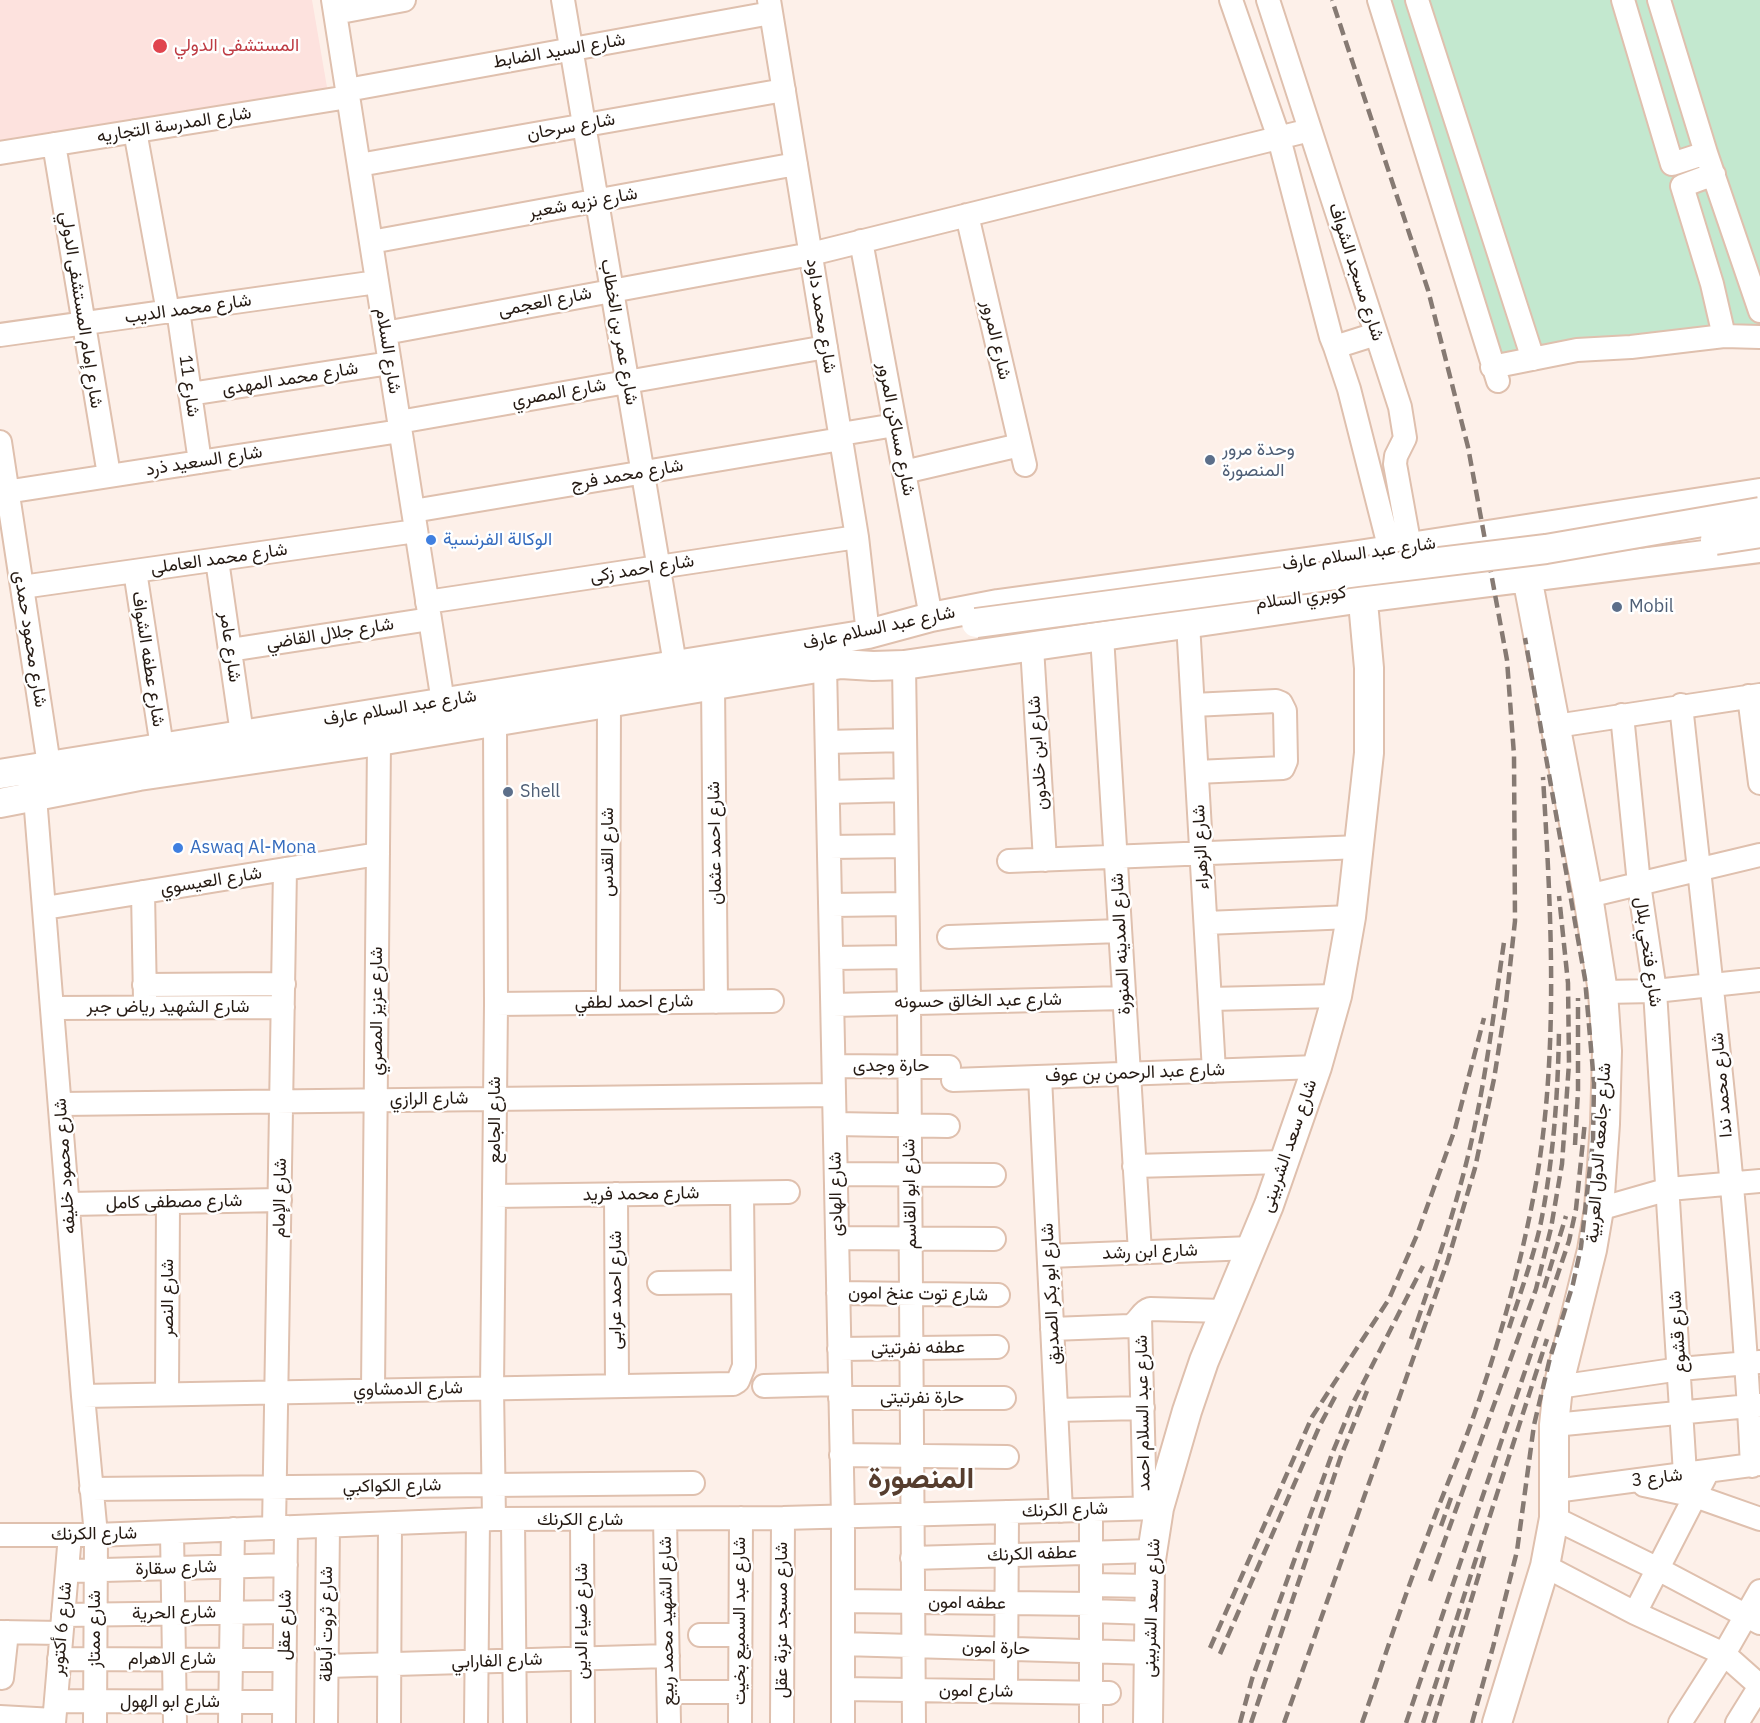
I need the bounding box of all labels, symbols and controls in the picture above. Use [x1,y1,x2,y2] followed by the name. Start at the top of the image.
[491,29,627,73] street label: شارع السيد الضابط
[174,35,299,57] place label: المستشفى الدولي
[151,37,169,55] marker: المستشفى الدولي
[95,102,253,148] street label: شارع المدرسة التجاريه
[525,109,617,145] street label: شارع سرحان
[527,183,639,223] street label: شارع نزيه شعير
[1324,200,1388,344] street label: شارع مسجد الشواف
[55,210,107,410] street label: شارع إمام المستشفى الدولي
[596,257,642,407] street label: شارع عمر بن الخطاب
[801,257,841,375] street label: شارع محمد داود
[496,282,594,322] street label: شارع العجمى
[123,289,253,329] street label: شارع محمد الديب
[976,298,1016,382] street label: شارع المرور
[371,307,405,395] street label: شارع السلام
[174,354,204,418] street label: شارع 11
[220,358,360,400] street label: شارع محمد المهدى
[872,360,920,498] street label: شارع مساكن المرور
[510,374,608,412] street label: شارع المصري
[1222,439,1295,482] place label: وحدة مرور المنصورة
[144,441,264,481] street label: شارع السعيد ذرد
[1203,453,1217,467] marker: وحدة مرور المنصورة
[569,454,685,496] street label: شارع محمد فرج
[443,529,552,551] place label: الوكالة الفرنسية
[424,533,438,547] marker: الوكالة الفرنسية
[1281,533,1437,575] street label: شارع عبد السلام عارف
[149,539,289,579] street label: شارع محمد العاملى
[588,550,696,588] street label: شارع احمد زكى
[9,569,51,709] street label: شارع محمود حمدى
[1254,582,1348,614] street label: كوبري السلام
[127,590,169,728] street label: شارع عطفه الشواف
[1629,596,1674,618] place label: Mobil
[1610,600,1624,614] marker: Mobil
[801,601,957,655] street label: شارع عبد السلام عارف
[214,610,246,684] street label: شارع عامر
[265,613,395,655] street label: شارع جلال القاضي
[322,685,478,731] street label: شارع عبد السلام عارف
[1023,695,1053,811] street label: شارع ابن خلدون
[520,781,560,803] place label: Shell
[703,781,727,905] street label: شارع احمد عثمان
[501,785,515,799] marker: Shell
[1188,804,1214,890] street label: شارع الزهراء
[597,807,619,897] street label: شارع القدس
[190,837,316,859] place label: Aswaq Al-Mona
[171,841,185,855] marker: Aswaq Al-Mona
[159,862,263,900] street label: شارع العيسوي
[1107,873,1135,1015] street label: شارع المدينه المنورة
[1630,896,1666,1008] street label: شارع فتحي بلال
[366,946,388,1076] street label: شارع عزيز المصري
[894,989,1062,1013] street label: شارع عبد الخالق حسونه
[574,990,694,1014] street label: شارع احمد لطفي
[87,996,249,1018] street label: شارع الشهيد رياض جبر
[1707,1032,1737,1138] street label: شارع محمد ندا
[853,1055,929,1077] street label: حارة وجدى
[1045,1059,1225,1087] street label: شارع عبد الرحمن بن عوف
[1582,1062,1616,1244] street label: شارع جامعه الدول العربية
[484,1076,506,1164] street label: شارع الجامع
[1256,1077,1322,1215] street label: شارع سعد الشربينى
[390,1088,468,1110] street label: شارع الرازي
[49,1097,81,1235] street label: شارع محمود خليفه
[898,1138,922,1250] street label: شارع ابو القاسم
[824,1151,848,1237] street label: شارع الهادى
[269,1158,291,1238] street label: شارع الإمام
[582,1182,700,1206] street label: شارع محمد فريد
[105,1190,243,1214] street label: شارع مصطفى كامل
[1037,1223,1065,1365] street label: شارع ابو بكر الصديق
[605,1231,627,1349] street label: شارع احمد عرابى
[1102,1240,1198,1264] street label: شارع ابن رشد
[157,1259,179,1337] street label: شارع النصر
[848,1282,988,1306] street label: شارع توت عنخ امون
[1664,1290,1692,1374] street label: شارع قشوع
[1131,1335,1155,1491] street label: شارع عبد السلام احمد
[871,1336,965,1360] street label: عطفه نفرتيتى
[353,1377,463,1401] street label: شارع الدمشاوي
[880,1387,964,1409] street label: حارة نفرتيتى
[868,1461,974,1497] district label: المنصورة
[1630,1464,1684,1492] street label: شارع 3
[342,1474,442,1498] street label: شارع الكواكبي
[1022,1498,1108,1522] street label: شارع الكرنك
[537,1509,623,1531] street label: شارع الكرنك
[51,1522,137,1546] street label: شارع الكرنك
[655,1536,679,1706] street label: شارع الشهيد محمد ربيع
[729,1537,751,1705] street label: شارع عبد السميع بخيت
[1139,1538,1165,1678] street label: شارع سعد الشربينى
[771,1542,793,1698] street label: شارع مسجد عزبة عقل
[987,1542,1077,1566] street label: عطفه الكرنك
[135,1556,217,1580] street label: شارع سقارة
[571,1563,593,1679] street label: شارع ضياء الدين
[316,1566,338,1682] street label: شارع ثروت أباظة
[47,1581,77,1677] street label: شارع 6 أكتوبر
[274,1589,296,1661] street label: شارع عقل
[84,1590,106,1668] street label: شارع ممتاز
[928,1592,1006,1614] street label: عطفه امون
[132,1601,216,1625] street label: شارع الحرية
[962,1636,1030,1660] street label: حارة امون
[128,1648,216,1670] street label: شارع الاهرام
[451,1649,543,1673] street label: شارع الفارابي
[939,1680,1013,1702] street label: شارع امون
[120,1691,220,1713] street label: شارع ابو الهول

